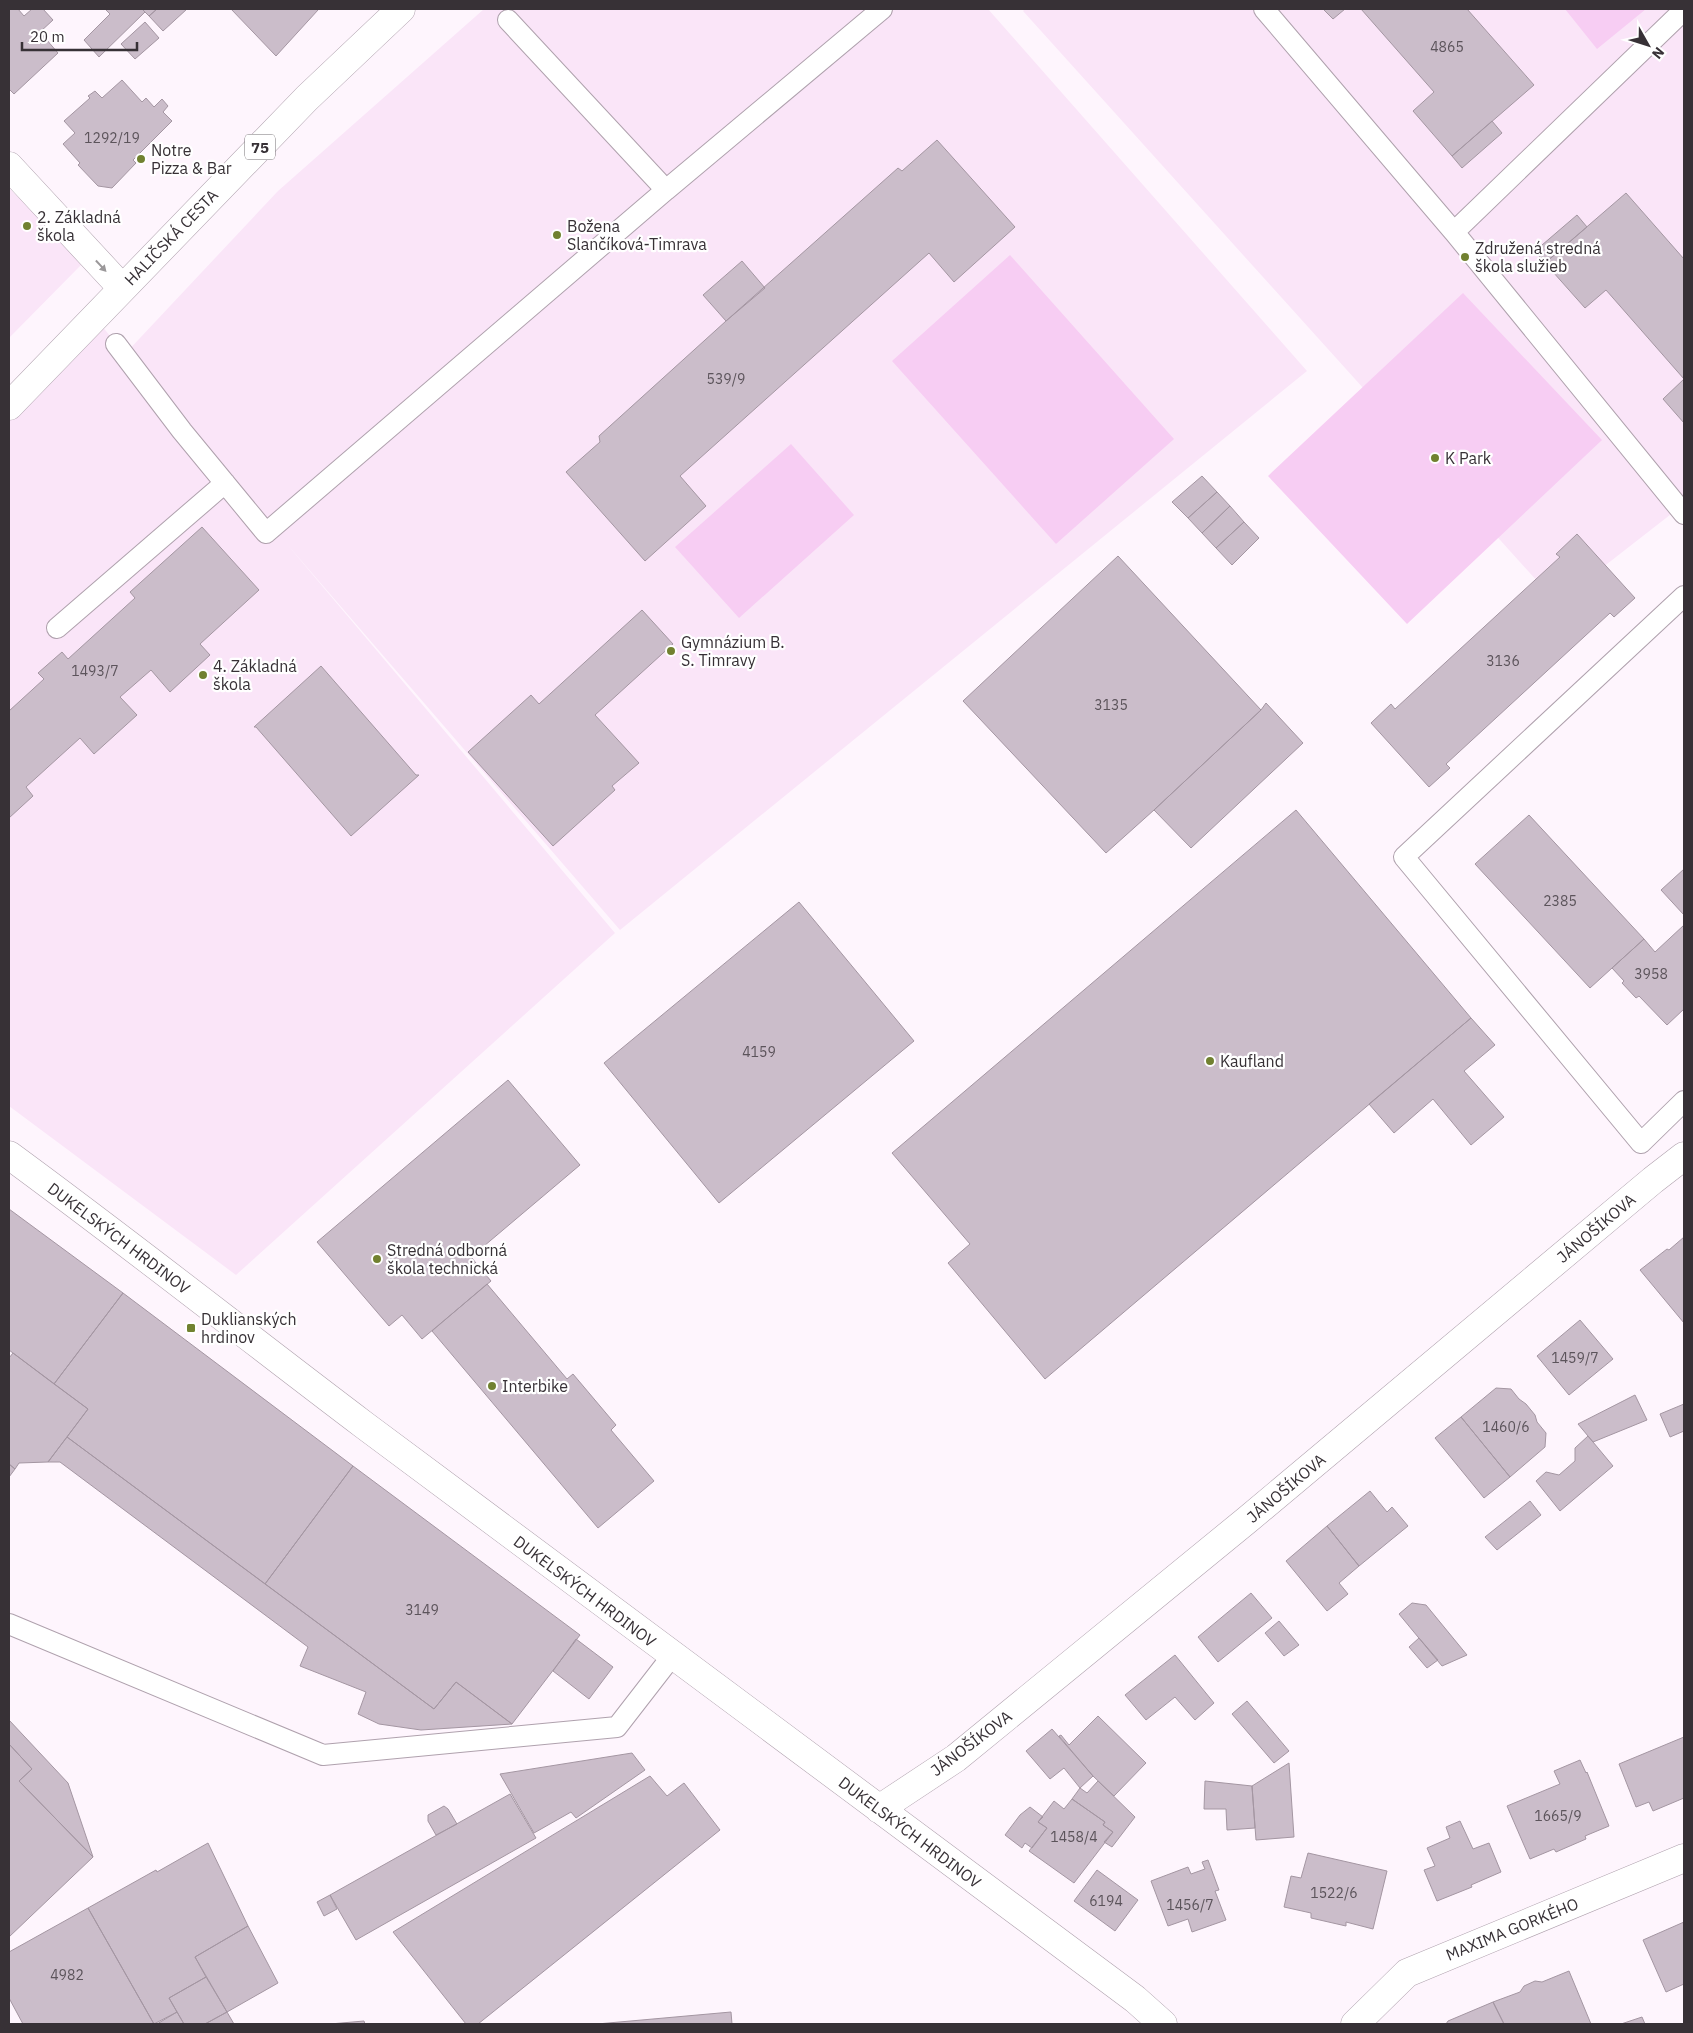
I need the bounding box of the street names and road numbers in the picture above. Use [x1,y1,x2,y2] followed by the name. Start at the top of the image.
[245,134,275,160] road number: 75
[119,184,222,289] street label: HALIČSKÁ CESTA
[44,1177,195,1298] street label: DUKELSKÝCH HRDINOV
[1552,1188,1640,1267] street label: JÁNOŠÍKOVA
[1242,1448,1330,1527] street label: JÁNOŠÍKOVA
[510,1530,661,1651] street label: DUKELSKÝCH HRDINOV
[926,1705,1016,1780] street label: JÁNOŠÍKOVA
[835,1771,986,1892] street label: DUKELSKÝCH HRDINOV
[1442,1892,1581,1965] street label: MAXIMA GORKÉHO

